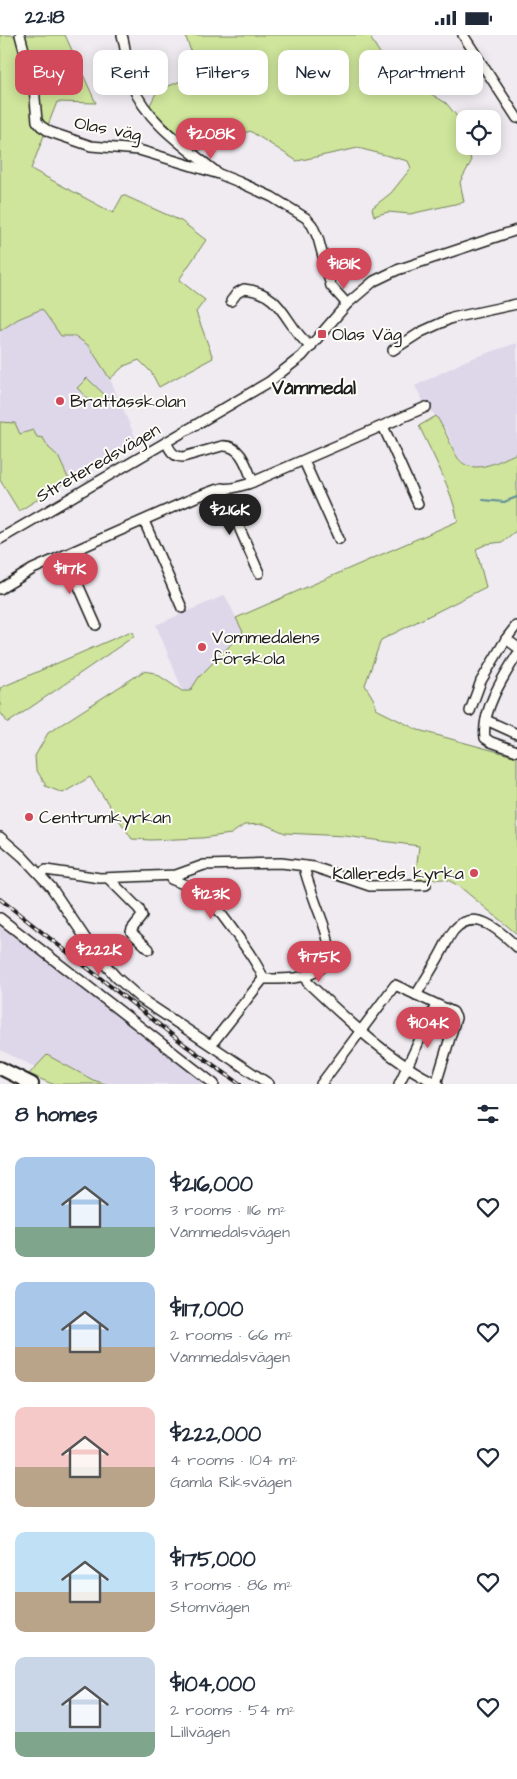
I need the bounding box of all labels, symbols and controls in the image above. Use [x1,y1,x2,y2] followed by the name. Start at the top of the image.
[25,4,65,31] text: 22:18
[15,50,83,95] chip: Buy
[93,50,168,95] chip: Rent
[178,50,268,95] chip: Filters
[278,50,349,95] chip: New
[359,50,483,95] chip: Apartment
[72,110,144,149] street label: Olas väg
[456,110,501,155] map controls
[456,110,501,155] button: locate
[176,117,246,160] pin: $208K
[187,123,235,145] text: $208K
[309,247,379,290] pin: $181K
[327,253,361,275] text: $181K
[332,322,402,348] place label: Olas Väg
[316,328,328,340] marker: Olas Väg
[271,375,356,402] district label: Våmmedal
[70,389,186,414] place label: Brattåsskolan
[54,395,66,407] marker: Brattåsskolan
[31,417,165,510] street label: Streteredsvägen
[195,493,265,536] pin: $216K
[210,499,250,521] text: $216K
[35,553,105,595] pin: $117K
[54,558,86,580] text: $117K
[212,625,320,671] place label: Vommedalens förskola
[196,641,208,653] marker: Vommedalens förskola
[39,805,171,831] place label: Centrumkyrkan
[23,811,35,823] marker: Centrumkyrkan
[332,861,464,887] place label: Kållereds kyrka
[468,867,480,879] marker: Kållereds kyrka
[176,877,246,920] pin: $123K
[192,883,230,905] text: $123K
[64,933,134,976] pin: $222K
[76,939,122,961] text: $222K
[284,941,354,983] pin: $175K
[298,946,340,968] text: $175K
[393,1007,463,1049] pin: $104K
[407,1012,449,1034] text: $104K
[15,1100,97,1129] text: 8 homes
[474,1100,502,1128] icon: filters
[170,1170,253,1199] text: $216,000
[55,1177,115,1237] icon: home
[474,1193,502,1221] icon: heart
[170,1199,286,1221] text: 3 rooms · 116 m²
[170,1221,290,1243] text: Våmmedalsvägen
[170,1295,243,1324] text: $117,000
[55,1302,115,1362] icon: home
[474,1318,502,1346] icon: heart
[170,1324,293,1346] text: 2 rooms · 66 m²
[170,1346,290,1368] text: Våmmedalsvägen
[170,1420,261,1449] text: $222,000
[55,1427,115,1487] icon: home
[474,1443,502,1471] icon: heart
[170,1449,298,1471] text: 4 rooms · 104 m²
[170,1471,292,1493] text: Gamla Riksvägen
[170,1545,256,1574] text: $175,000
[55,1552,115,1612] icon: home
[474,1568,502,1596] icon: heart
[170,1574,292,1596] text: 3 rooms · 86 m²
[170,1596,250,1618] text: Stomvägen
[170,1670,255,1699] text: $104,000
[55,1677,115,1737] icon: home
[474,1693,502,1721] icon: heart
[170,1699,295,1721] text: 2 rooms · 54 m²
[170,1721,230,1743] text: Lillvägen

